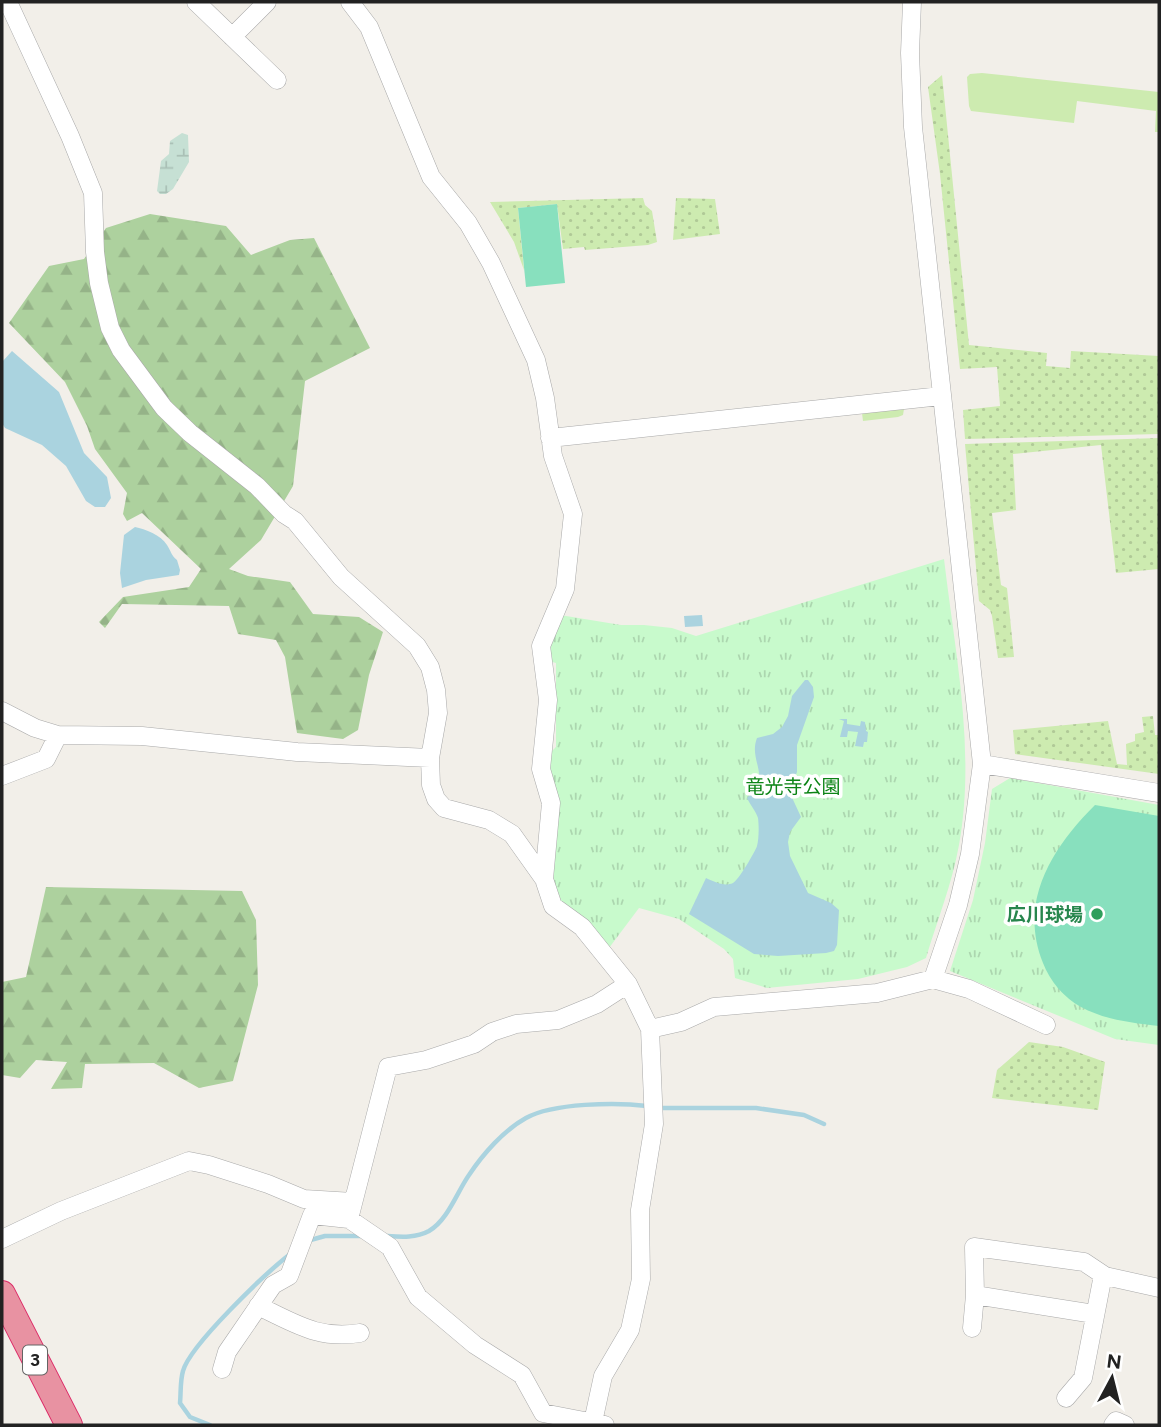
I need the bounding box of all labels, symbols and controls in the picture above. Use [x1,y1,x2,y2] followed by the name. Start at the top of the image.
[745,775,841,798] park label: 竜光寺公園
[1007,903,1083,926] place label: 広川球場
[1089,906,1105,922] marker: 広川球場
[1077,1343,1147,1413] north arrow
[23,1345,47,1374] road number: 3
[1105,1349,1123,1374] text: N

